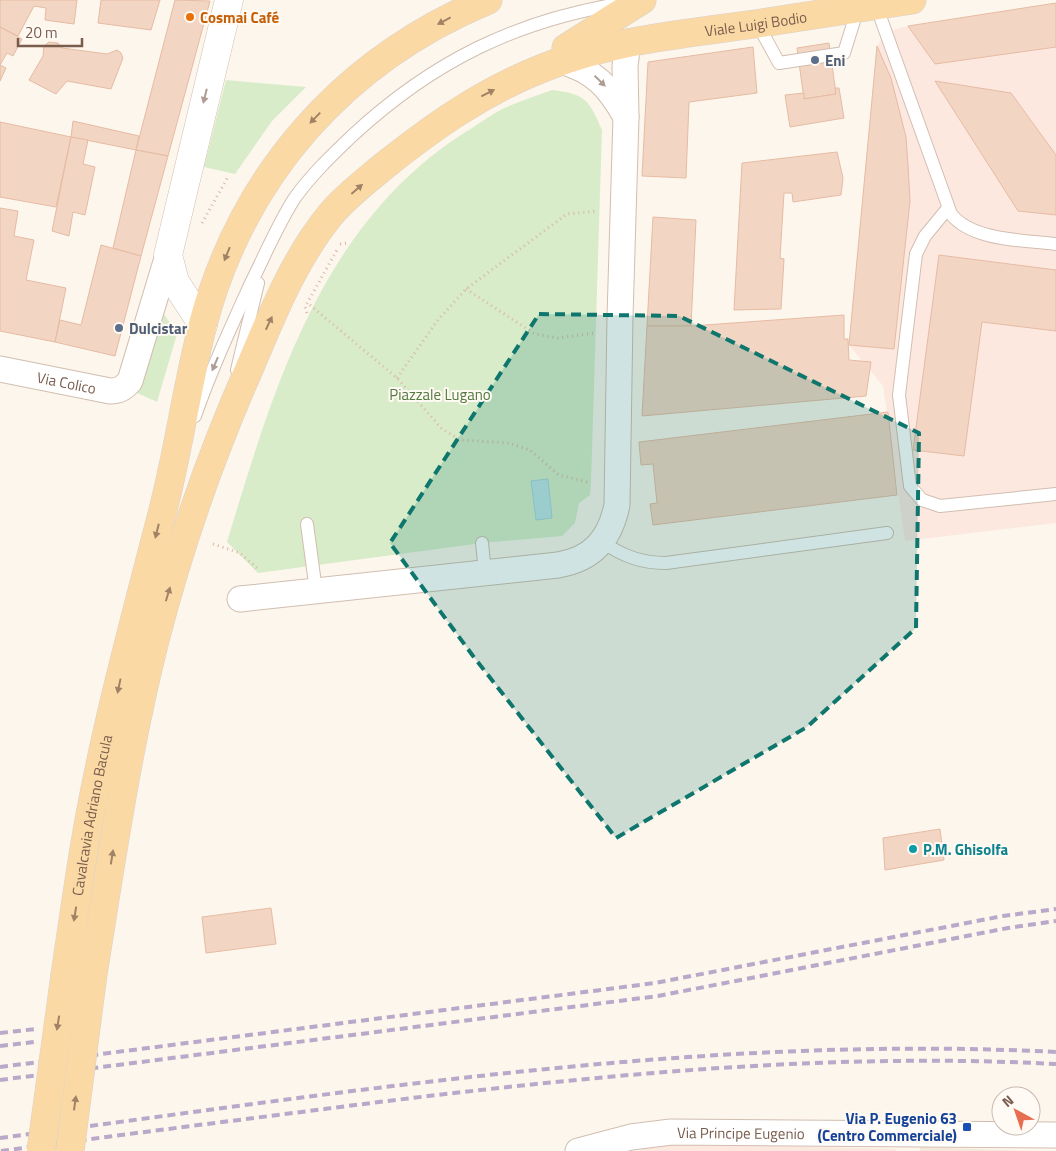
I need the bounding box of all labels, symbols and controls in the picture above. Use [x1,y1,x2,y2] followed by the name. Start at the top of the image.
[703,5,809,42] street label: Viale Luigi Bodio
[200,6,280,29] place label: Cosmai Café
[184,11,196,23] marker: Cosmai Café
[18,15,81,47] scale bar
[437,17,451,25] one-way arrow
[25,21,58,44] text: 20 m
[825,49,845,72] place label: Eni
[809,54,821,66] marker: Eni
[593,75,605,87] one-way arrow
[201,88,209,103] one-way arrow
[481,89,495,97] one-way arrow
[309,112,321,124] one-way arrow
[350,183,363,194] one-way arrow
[222,247,230,261] one-way arrow
[265,316,273,331] one-way arrow
[129,317,188,340] place label: Dulcistar
[113,322,125,334] marker: Dulcistar
[210,357,218,371] one-way arrow
[35,365,98,400] street label: Via Colico
[389,383,491,406] park label: Piazzale Lugano
[153,523,161,538] one-way arrow
[165,587,173,602] one-way arrow
[114,678,122,694] one-way arrow
[65,732,118,897] street label: Cavalcavia Adriano Bacula
[923,838,1009,861] place label: P.M. Ghisolfa
[907,843,919,855] marker: P.M. Ghisolfa
[108,849,116,865] one-way arrow
[70,906,78,922] one-way arrow
[54,1016,62,1032] one-way arrow
[991,1086,1041,1136] north arrow
[997,1089,1018,1112] text: N
[71,1094,79,1110] one-way arrow
[818,1107,957,1147] place label: Via P. Eugenio 63 (Centro Commerciale)
[677,1121,805,1145] street label: Via Principe Eugenio
[961,1121,973,1133] marker: Via P. Eugenio 63 (Centro Commerciale)

